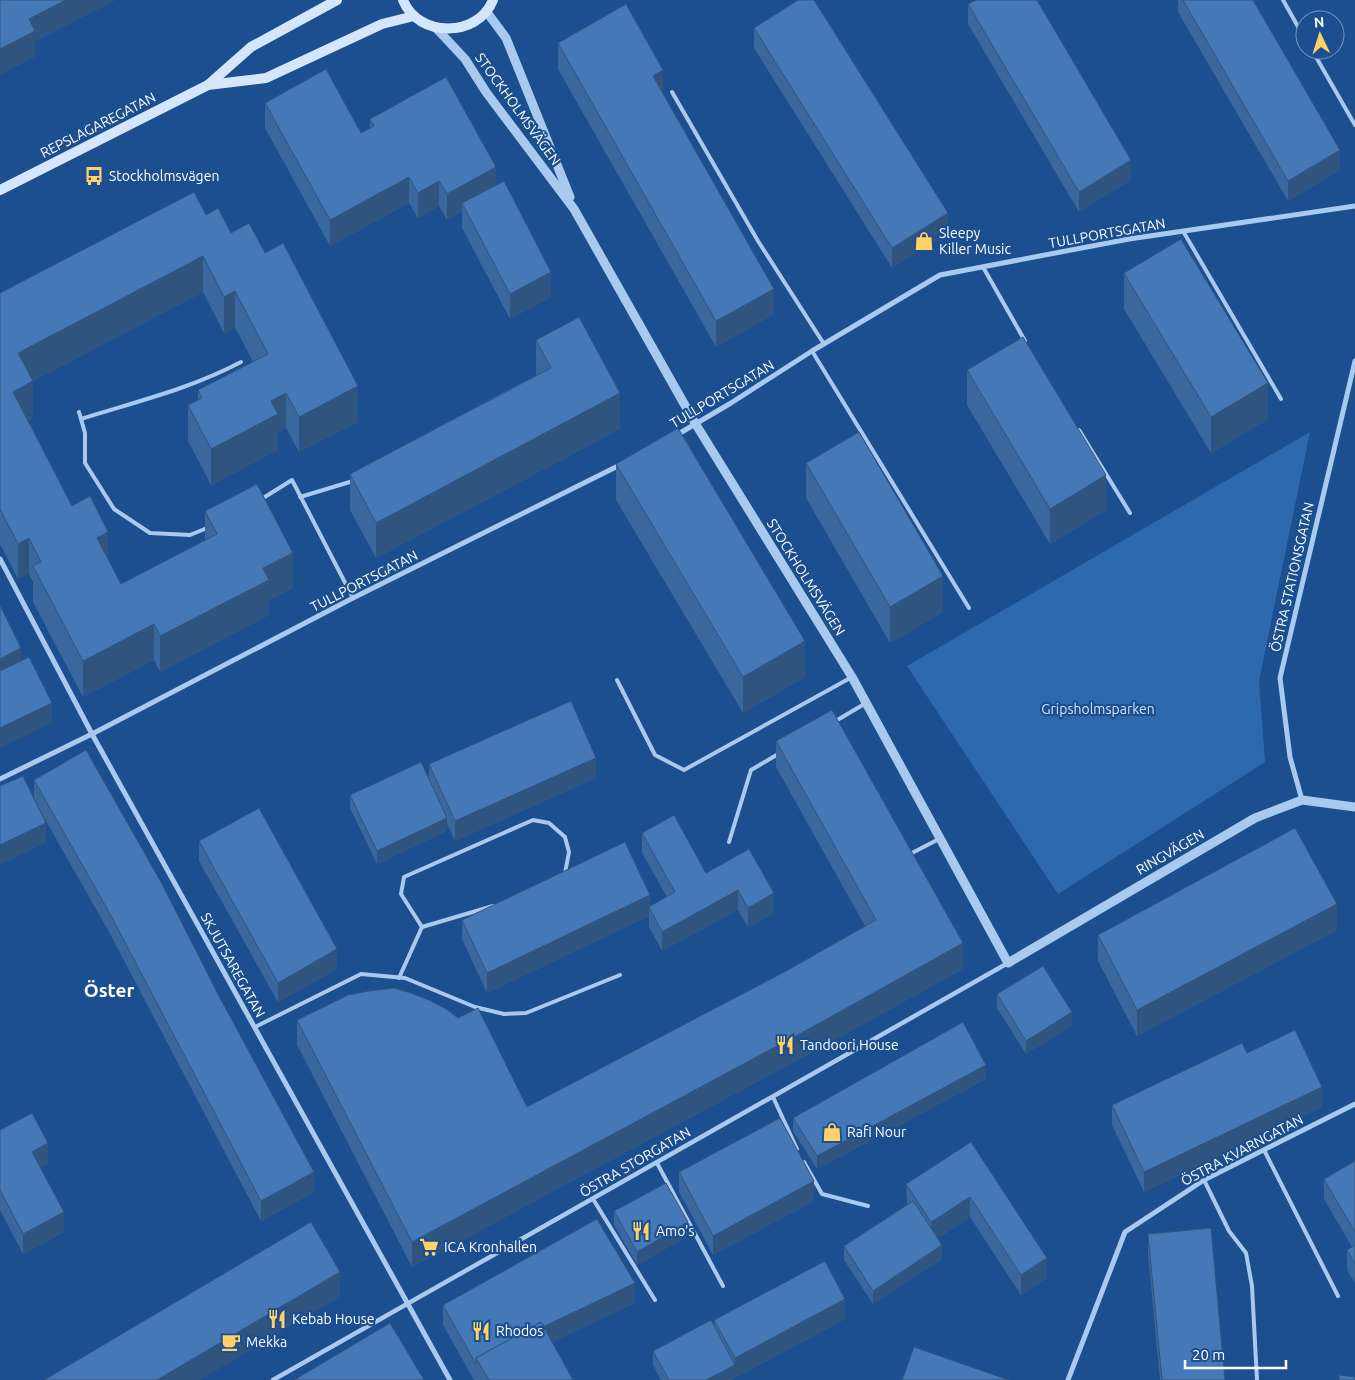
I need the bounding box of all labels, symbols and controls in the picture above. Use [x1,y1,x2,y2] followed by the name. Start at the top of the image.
[1295,10,1345,60] north arrow
[1313,14,1325,30] text: N
[472,50,564,168] street label: STOCKHOLMSVÄGEN
[38,89,158,161] street label: REPSLAGAREGATAN
[83,165,105,187] bus stop icon: Stockholmsvägen
[109,168,219,184] place label: Stockholmsvägen
[1047,215,1167,251] street label: TULLPORTSGATAN
[939,225,1011,257] place label: Sleepy Killer Music
[913,230,935,252] shop icon: Sleepy Killer Music
[667,357,777,431] street label: TULLPORTSGATAN
[1266,500,1317,653] street label: ÖSTRA STATIONSGATAN
[764,516,848,638] street label: STOCKHOLMSVÄGEN
[308,547,420,615] street label: TULLPORTSGATAN
[1041,701,1155,717] park label: Gripsholmsparken
[1133,826,1207,878] street label: RINGVÄGEN
[198,910,268,1020] street label: SKJUTSAREGATAN
[84,979,134,1001] district label: Öster
[774,1034,796,1056] restaurant icon: Tandoori House
[800,1037,899,1053] place label: Tandoori House
[1178,1110,1306,1189] street label: ÖSTRA KVARNGATAN
[821,1121,843,1143] shop icon: Rafi Nour
[576,1123,693,1200] street label: ÖSTRA STORGATAN
[847,1124,907,1140] place label: Rafi Nour
[630,1220,652,1242] restaurant icon: Amo's
[656,1223,695,1239] place label: Amo's
[418,1236,440,1258] supermarket icon: ICA Kronhallen
[444,1239,537,1255] place label: ICA Kronhallen
[266,1308,288,1330] restaurant icon: Kebab House
[292,1311,375,1327] place label: Kebab House
[470,1320,492,1342] restaurant icon: Rhodos
[496,1323,543,1339] place label: Rhodos
[220,1331,242,1353] cafe icon: Mekka
[246,1334,287,1350] place label: Mekka
[1185,1338,1286,1370] scale bar
[1192,1346,1225,1363] text: 20 m

